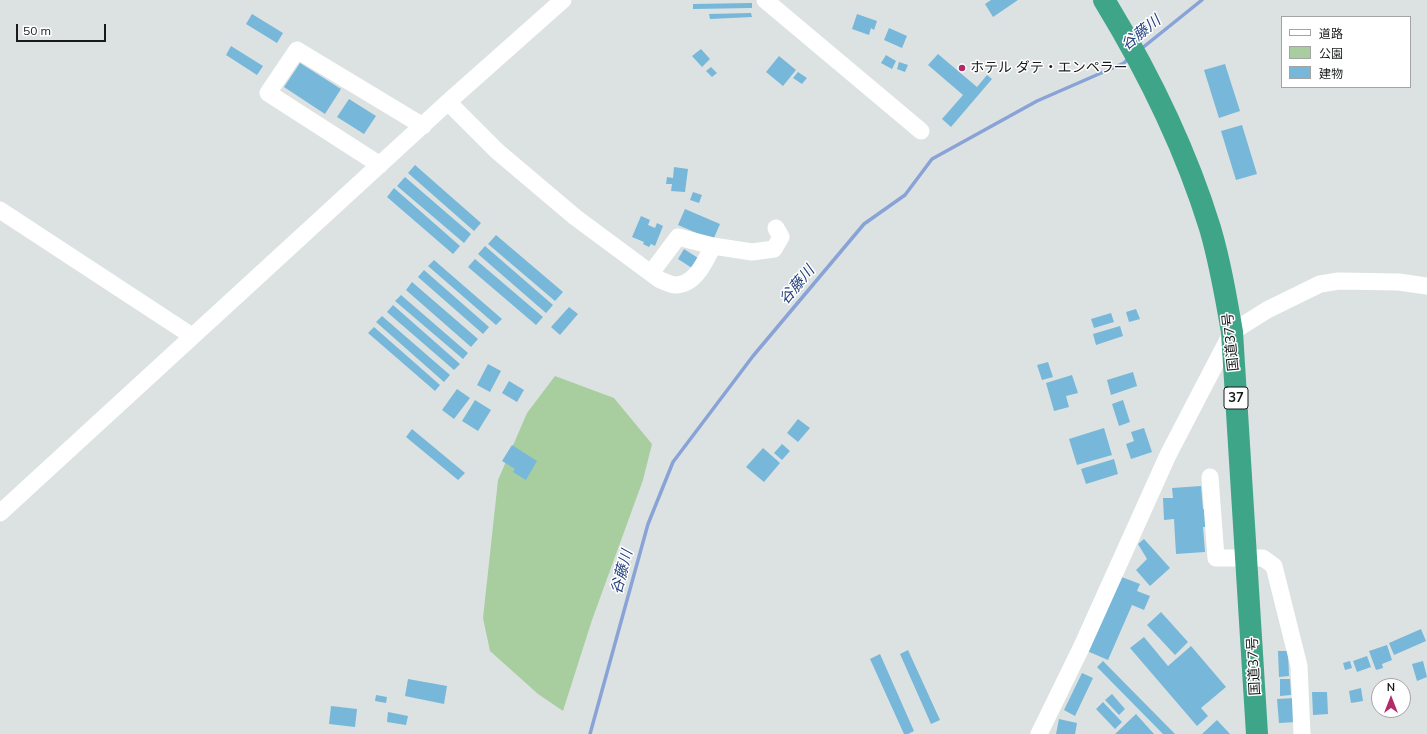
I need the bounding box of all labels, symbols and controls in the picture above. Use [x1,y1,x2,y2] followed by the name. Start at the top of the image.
[1118,12,1164,54] water label: 谷藤川
[18,16,108,42] scale bar
[1281,16,1411,88] legend
[23,23,51,38] text: 50 m
[1319,26,1343,41] text: 道路
[1319,46,1343,61] text: 公園
[970,60,1128,76] place label: ホテル ダテ・エンペラー
[957,63,967,73] marker: ホテル ダテ・エンペラー
[1319,66,1343,81] text: 建物
[776,262,818,308] water label: 谷藤川
[1220,312,1242,372] street label: 国道37号
[1224,387,1248,409] road number: 37
[607,548,637,596] water label: 谷藤川
[1244,636,1264,696] street label: 国道37号
[1371,678,1411,718] north arrow
[1387,680,1395,694] text: N

